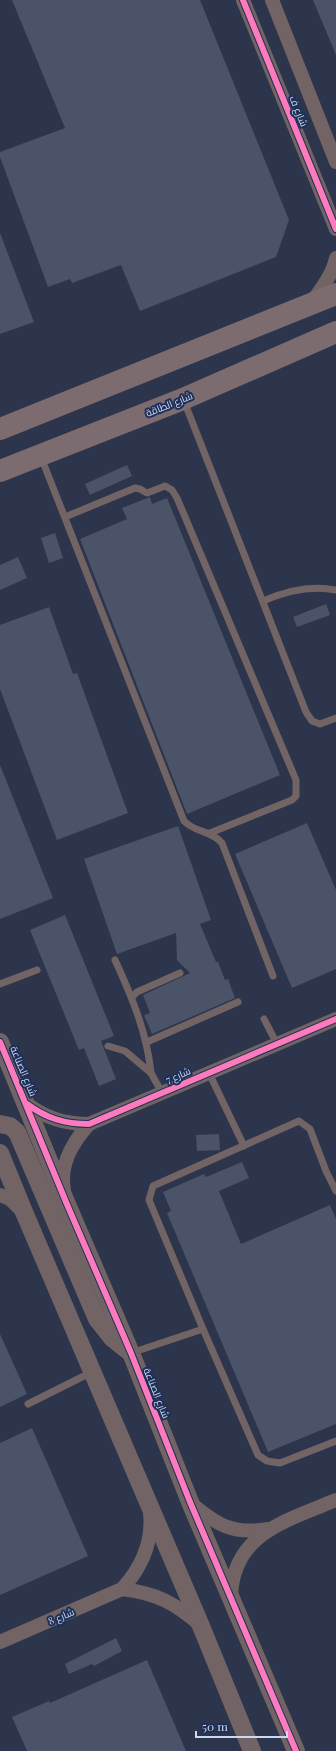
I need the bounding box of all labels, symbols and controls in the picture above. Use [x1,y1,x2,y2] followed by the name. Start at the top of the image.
[286,93,312,129] street label: شارع ف
[143,388,195,420] street label: شارع الطاقة
[7,1044,41,1098] street label: شارع الصناعة
[163,1063,193,1087] street label: شارع 7
[141,1366,173,1420] street label: شارع الصناعة
[46,1604,76,1628] street label: شارع 8
[196,1713,287,1739] scale bar
[202,1718,228,1734] text: 50 m

